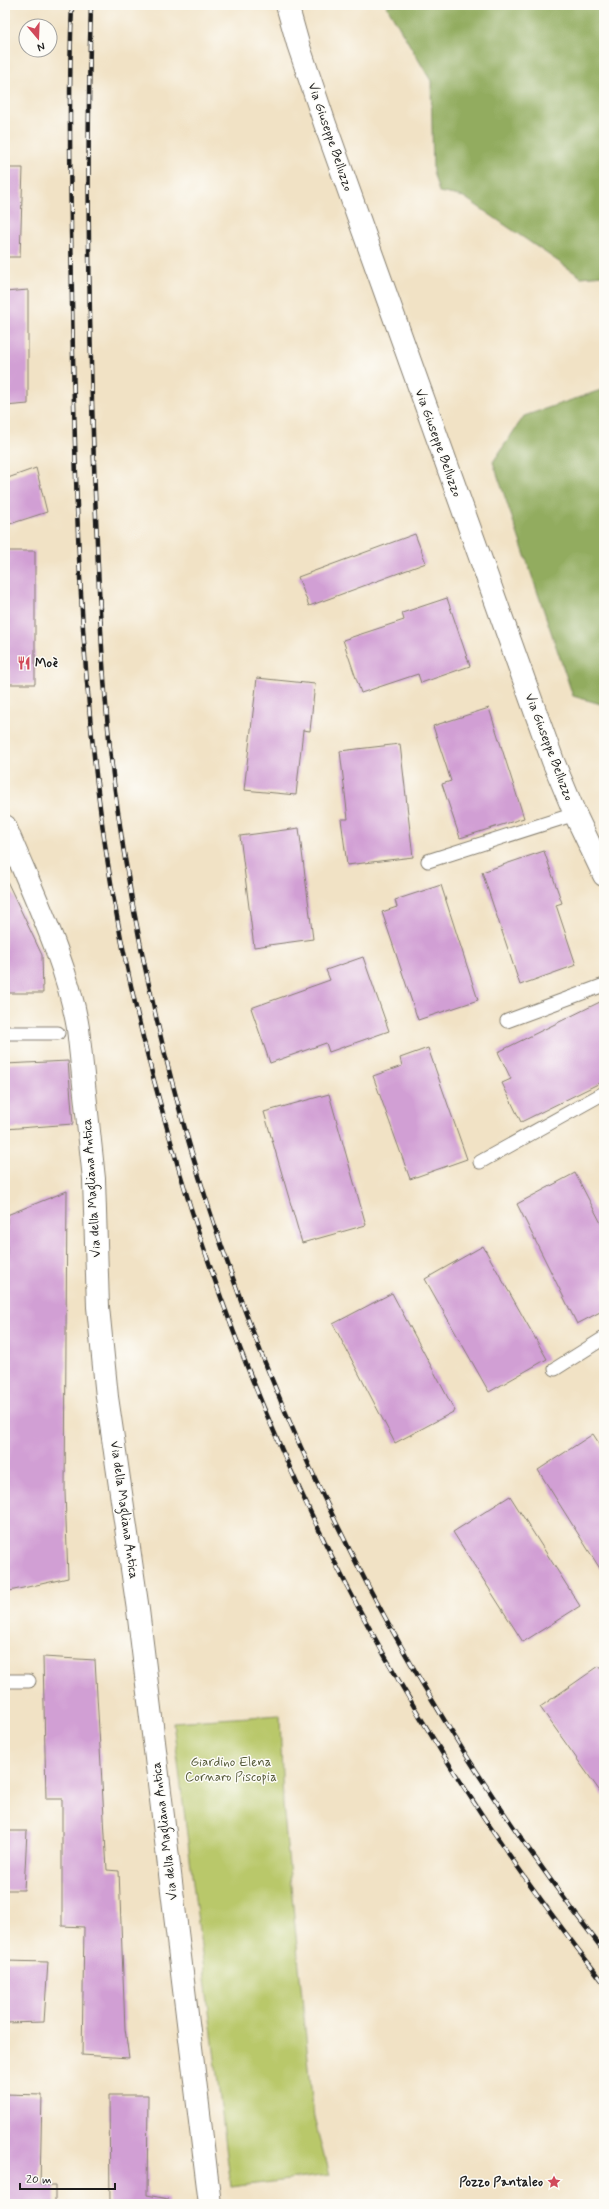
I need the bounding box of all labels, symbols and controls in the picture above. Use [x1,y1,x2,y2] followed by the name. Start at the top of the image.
[18,18,58,58] north arrow
[35,39,47,54] text: N
[303,80,357,194] street label: Via Giuseppe Belluzzo
[411,387,465,499] street label: Via Giuseppe Belluzzo
[16,655,32,671] restaurant icon: Moè
[35,655,58,672] place label: Moè
[521,691,577,803] street label: Via Giuseppe Belluzzo
[79,1118,107,1258] street label: Via della Magliana Antica
[104,1440,142,1581] street label: Via della Magliana Antica
[185,1754,277,1786] park label: Giardino Elena Cornaro Piscopia
[148,1760,184,1901] street label: Via della Magliana Antica
[20,2165,115,2191] scale bar
[26,2172,52,2188] text: 20 m
[459,2174,543,2191] place label: Pozzo Pantaleo
[546,2174,562,2190] place icon: Pozzo Pantaleo

